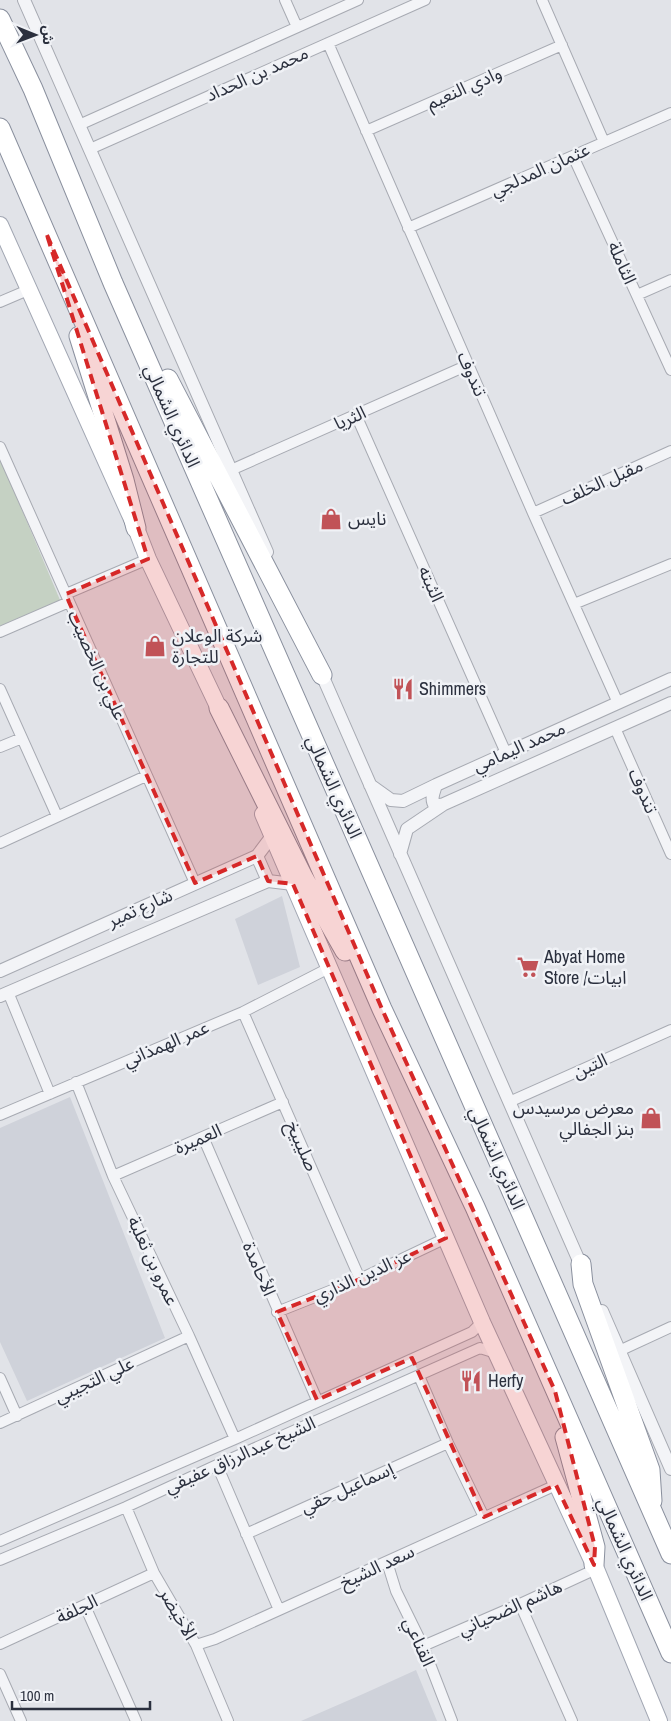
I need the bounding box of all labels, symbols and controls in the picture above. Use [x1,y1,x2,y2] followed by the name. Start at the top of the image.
[10,10,60,60] north arrow
[39,25,57,45] text: ش
[201,40,312,107] street label: محمد بن الحداد
[422,60,506,116] street label: وادي النعيم
[486,137,594,204] street label: عثمان المدلجي
[602,237,643,288] street label: الثاملة
[452,347,493,400] street label: تندوف
[138,360,206,472] street label: الدائري الشمالي
[330,399,370,436] street label: الثريا
[557,452,647,511] street label: مقبل الخلف
[318,506,344,532] shop icon: نايس
[348,506,386,531] place label: نايس
[412,562,450,606] street label: الثبته
[61,606,133,724] street label: علي بن الخصيب
[172,623,262,669] place label: شركة الوعلان للتجارة
[142,633,168,659] shop icon: شركة الوعلان للتجارة
[390,676,416,702] restaurant icon: Shimmers
[419,676,486,701] place label: Shimmers
[468,715,570,779] street label: محمد اليمامي
[300,731,368,843] street label: الدائري الشمالي
[623,764,664,817] street label: تندوف
[102,882,177,935] street label: شارع تمير
[543,944,626,990] place label: Abyat Home Store /ابيات
[515,954,541,980] supermarket icon: Abyat Home Store /ابيات
[119,1014,213,1074] street label: عمر الهمذاني
[568,1047,611,1084] street label: التين
[513,1095,634,1142] place label: معرض مرسيدس بنز الجفالي
[463,1102,531,1214] street label: الدائري الشمالي
[638,1105,664,1131] shop icon: معرض مرسيدس بنز الجفالي
[170,1117,225,1160] street label: العميرة
[279,1117,325,1175] street label: صليبيخ
[122,1212,185,1310] street label: عمرو بن ثعلبة
[237,1238,282,1300] street label: الأحامدة
[309,1243,415,1309] street label: عز الدين الذاري
[50,1350,138,1410] street label: علي التجيبي
[458,1368,484,1394] restaurant icon: Herfy
[488,1368,524,1393] place label: Herfy
[160,1410,320,1500] street label: الشيخ عبدالرزاق عفيفي
[296,1456,398,1520] street label: إسماعيل حقي
[591,1493,659,1605] street label: الدائري الشمالي
[335,1538,419,1596] street label: سعد الشيخ
[454,1573,566,1643] street label: هاشم الضحياني
[153,1582,203,1644] street label: الأخيضر
[52,1588,102,1629] street label: الجلفة
[396,1613,441,1671] street label: القناعي
[12,1678,150,1710] scale bar
[20,1685,54,1706] text: 100 m

